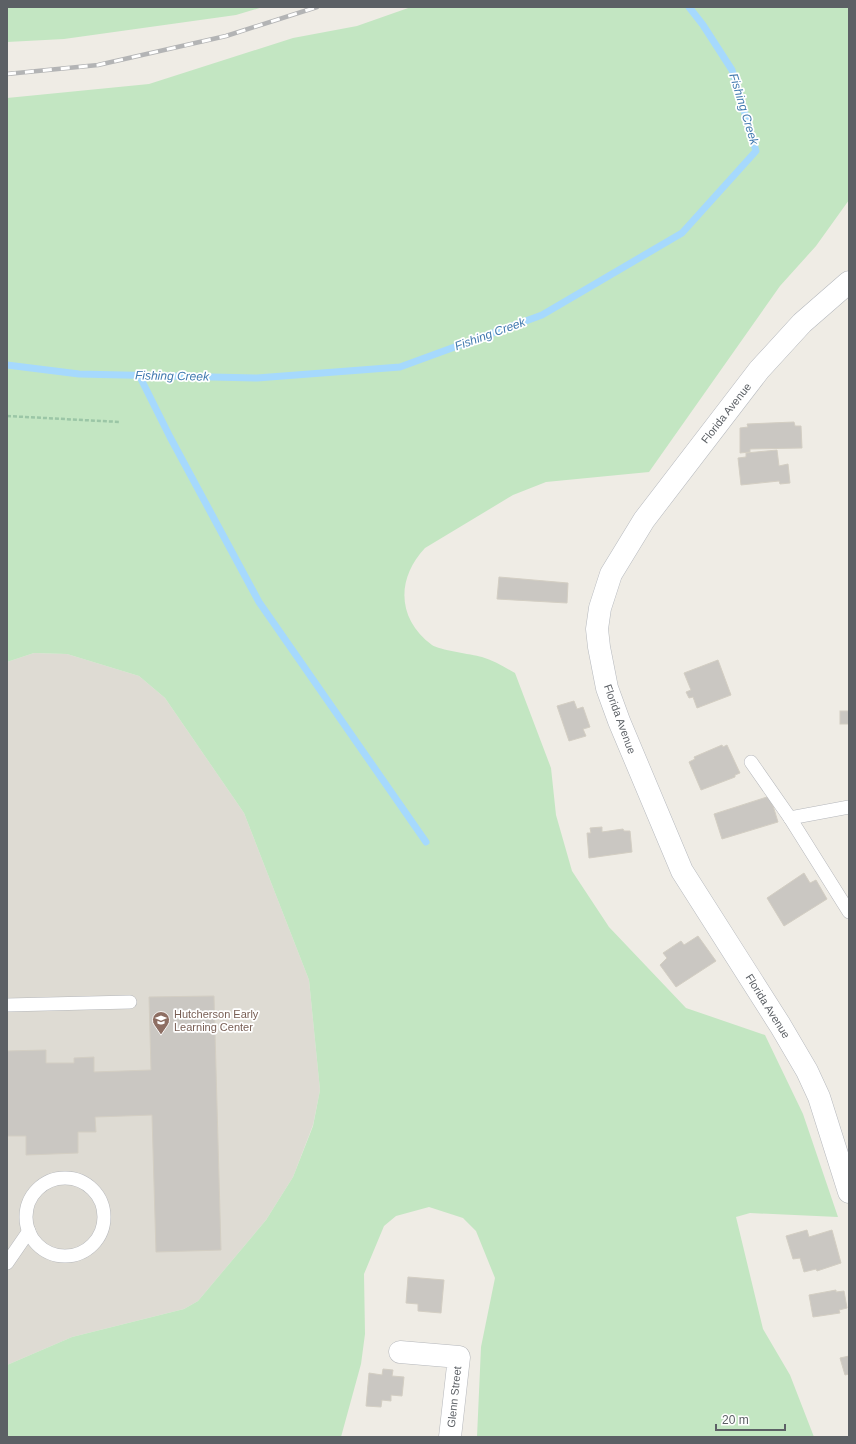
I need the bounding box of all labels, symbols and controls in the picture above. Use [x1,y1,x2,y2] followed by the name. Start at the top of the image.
[726,72,762,147] water label: Fishing Creek
[453,314,528,353] water label: Fishing Creek
[135,368,210,384] water label: Fishing Creek
[699,380,753,446] street label: Florida Avenue
[602,683,638,755] street label: Florida Avenue
[744,972,792,1040] street label: Florida Avenue
[174,1008,259,1033] place label: Hutcherson Early Learning Center
[151,1010,171,1035] school or university icon: Hutcherson Early Learning Center
[445,1366,463,1428] street label: Glenn Street
[716,1406,785,1432] scale bar
[722,1413,749,1427] text: 20 m

